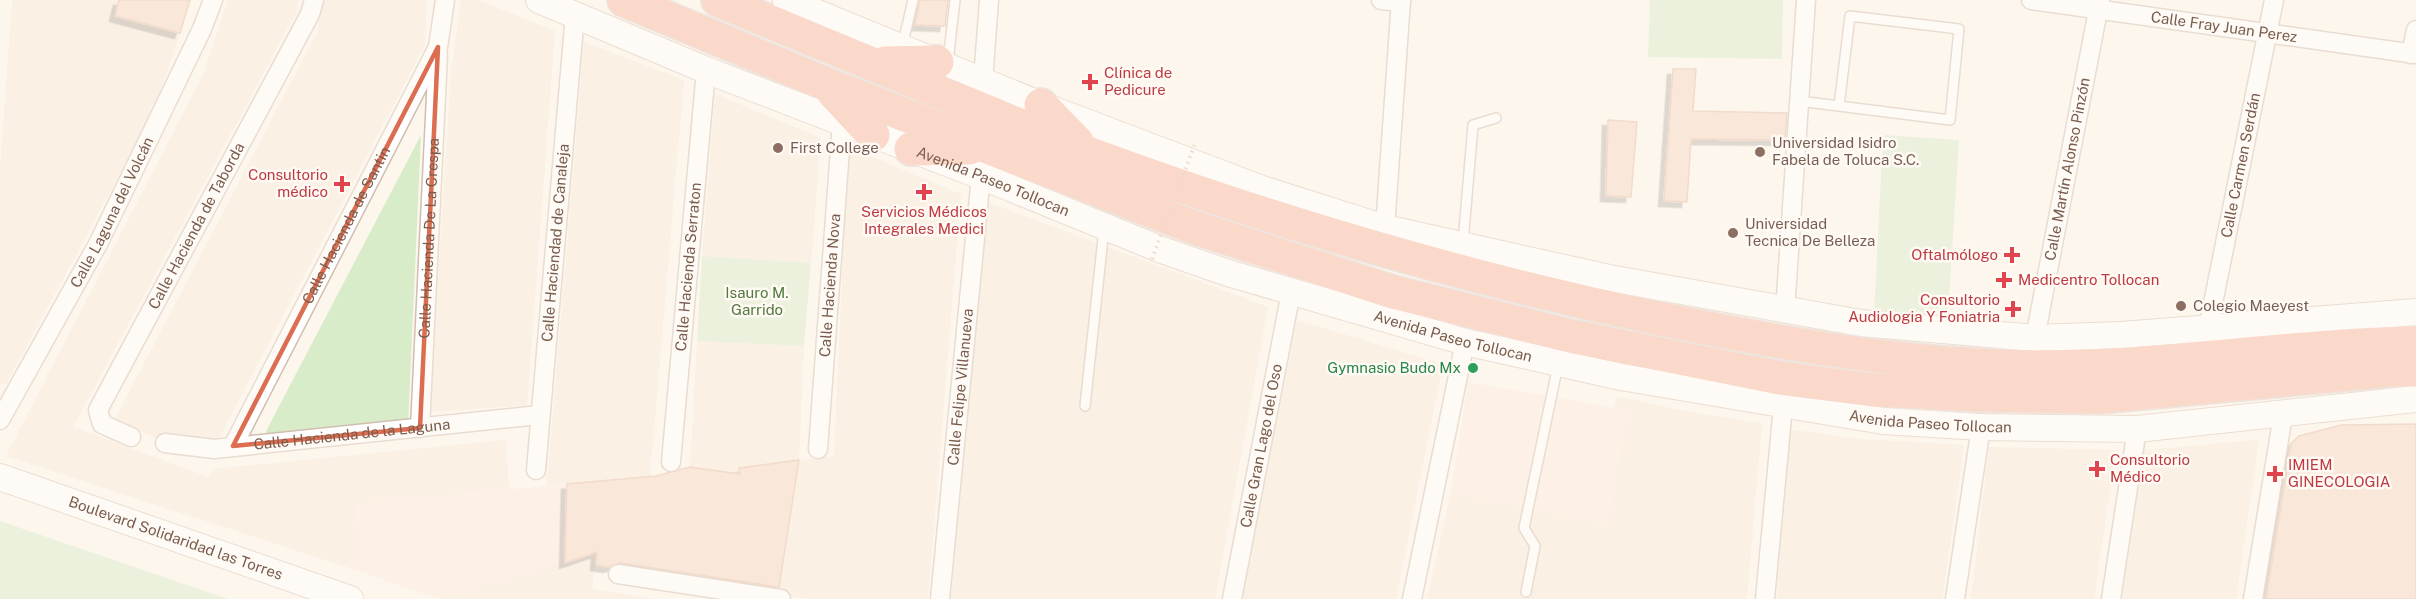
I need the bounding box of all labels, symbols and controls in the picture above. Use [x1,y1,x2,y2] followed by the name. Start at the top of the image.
[2150,8,2298,45] street label: Calle Fray Juan Perez
[1104,64,1172,98] place label: Clínica de Pedicure
[1081,73,1099,91] marker: Clínica de Pedicure
[2041,76,2093,262] street label: Calle Martín Alonso Pinzón
[2217,91,2263,239] street label: Calle Carmen Serdán
[66,134,157,290] street label: Calle Laguna del Volcán
[1772,134,1919,168] place label: Universidad Isidro Fabela de Toluca S.C.
[415,138,442,339] street label: Calle Hacienda De La Crespa
[790,139,879,156] place label: First College
[145,140,247,312] street label: Calle Hacienda de Taborda
[771,141,785,155] marker: First College
[538,143,572,343] street label: Calle Haciendad de Canaleja
[914,143,1072,219] street label: Avenida Paseo Tollocan
[298,144,393,307] street label: Calle Hacienda de Santin
[1753,145,1767,159] marker: Universidad Isidro Fabela de Toluca S.C.
[248,166,328,200] place label: Consultorio médico
[333,175,351,193] marker: Consultorio médico
[672,182,704,352] street label: Calle Hacienda Serraton
[915,183,933,201] marker: Servicios Médicos Integrales Medici
[861,203,987,237] place label: Servicios Médicos Integrales Medici
[816,213,843,358] street label: Calle Hacienda Nova
[1745,215,1875,249] place label: Universidad Tecnica De Belleza
[1726,226,1740,240] marker: Universidad Tecnica De Belleza
[1911,246,1998,263] place label: Oftalmólogo
[2003,246,2021,264] marker: Oftalmólogo
[1995,271,2013,289] marker: Medicentro Tollocan
[2018,271,2159,288] place label: Medicentro Tollocan
[725,284,789,318] park label: Isauro M. Garrido
[1848,291,2000,325] place label: Consultorio Audiologia Y Foniatria
[2193,297,2309,314] place label: Colegio Maeyest
[2174,299,2188,313] marker: Colegio Maeyest
[2004,300,2022,318] marker: Consultorio Audiologia Y Foniatria
[1372,307,1534,365] street label: Avenida Paseo Tollocan
[944,308,976,466] street label: Calle Felipe Villanueva
[1327,359,1461,376] place label: Gymnasio Budo Mx
[1466,361,1480,375] marker: Gymnasio Budo Mx
[1237,362,1285,529] street label: Calle Gran Lago del Oso
[1848,406,2012,435] street label: Avenida Paseo Tollocan
[253,415,451,453] street label: Calle Hacienda de la Laguna
[2110,451,2190,485] place label: Consultorio Médico
[2288,456,2391,490] place label: IMIEM GINECOLOGIA
[2088,460,2106,478] marker: Consultorio Médico
[2266,465,2284,483] marker: IMIEM GINECOLOGIA
[67,493,285,583] street label: Boulevard Solidaridad las Torres

